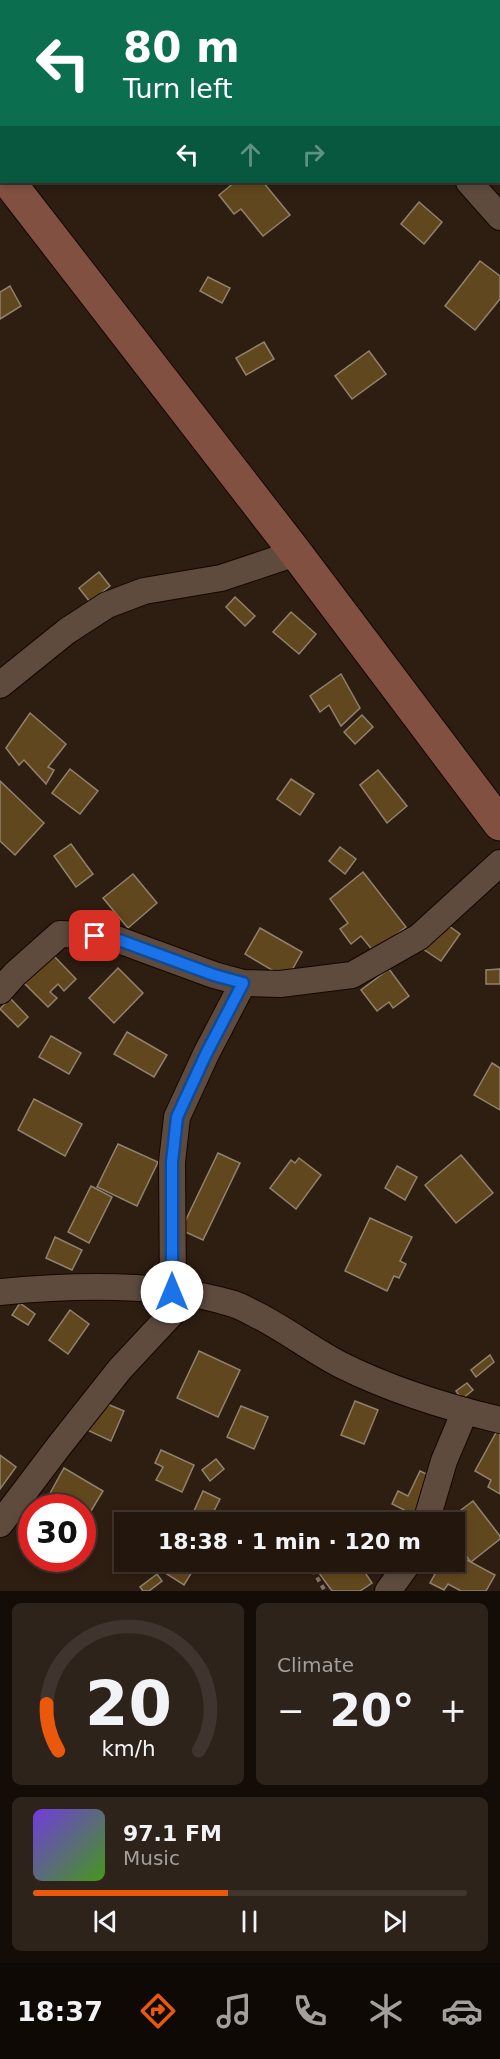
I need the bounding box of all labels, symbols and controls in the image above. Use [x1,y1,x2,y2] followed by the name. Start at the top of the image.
[123,23,240,72] text: 80 m
[24,24,102,102] icon: left
[123,73,233,104] text: Turn left
[171,138,204,171] icon: left
[234,138,267,171] icon: ahead
[297,138,330,171] icon: right
[69,910,120,961] pin
[78,919,111,952] icon: arrive
[140,1260,204,1324] position arrow
[18,1494,96,1572] speed limit sign: 30
[158,1529,421,1554] text: 18:38 · 1 min · 120 m
[277,1653,354,1677] text: Climate
[85,1667,171,1740] text: 20
[329,1684,415,1737] text: 20°
[277,1691,305,1730] text: −
[439,1691,467,1730] text: +
[101,1736,155,1761] text: km/h
[123,1821,222,1846] text: 97.1 FM
[123,1846,180,1870] text: Music
[89,1905,122,1938] icon: previous
[233,1905,266,1938] icon: pause
[378,1905,411,1938] icon: next
[137,1990,179,2032] icon: directions
[213,1990,255,2032] icon: music
[289,1990,331,2032] icon: phone
[365,1990,407,2032] icon: climate
[441,1990,483,2032] icon: car
[17,1996,103,2027] text: 18:37

